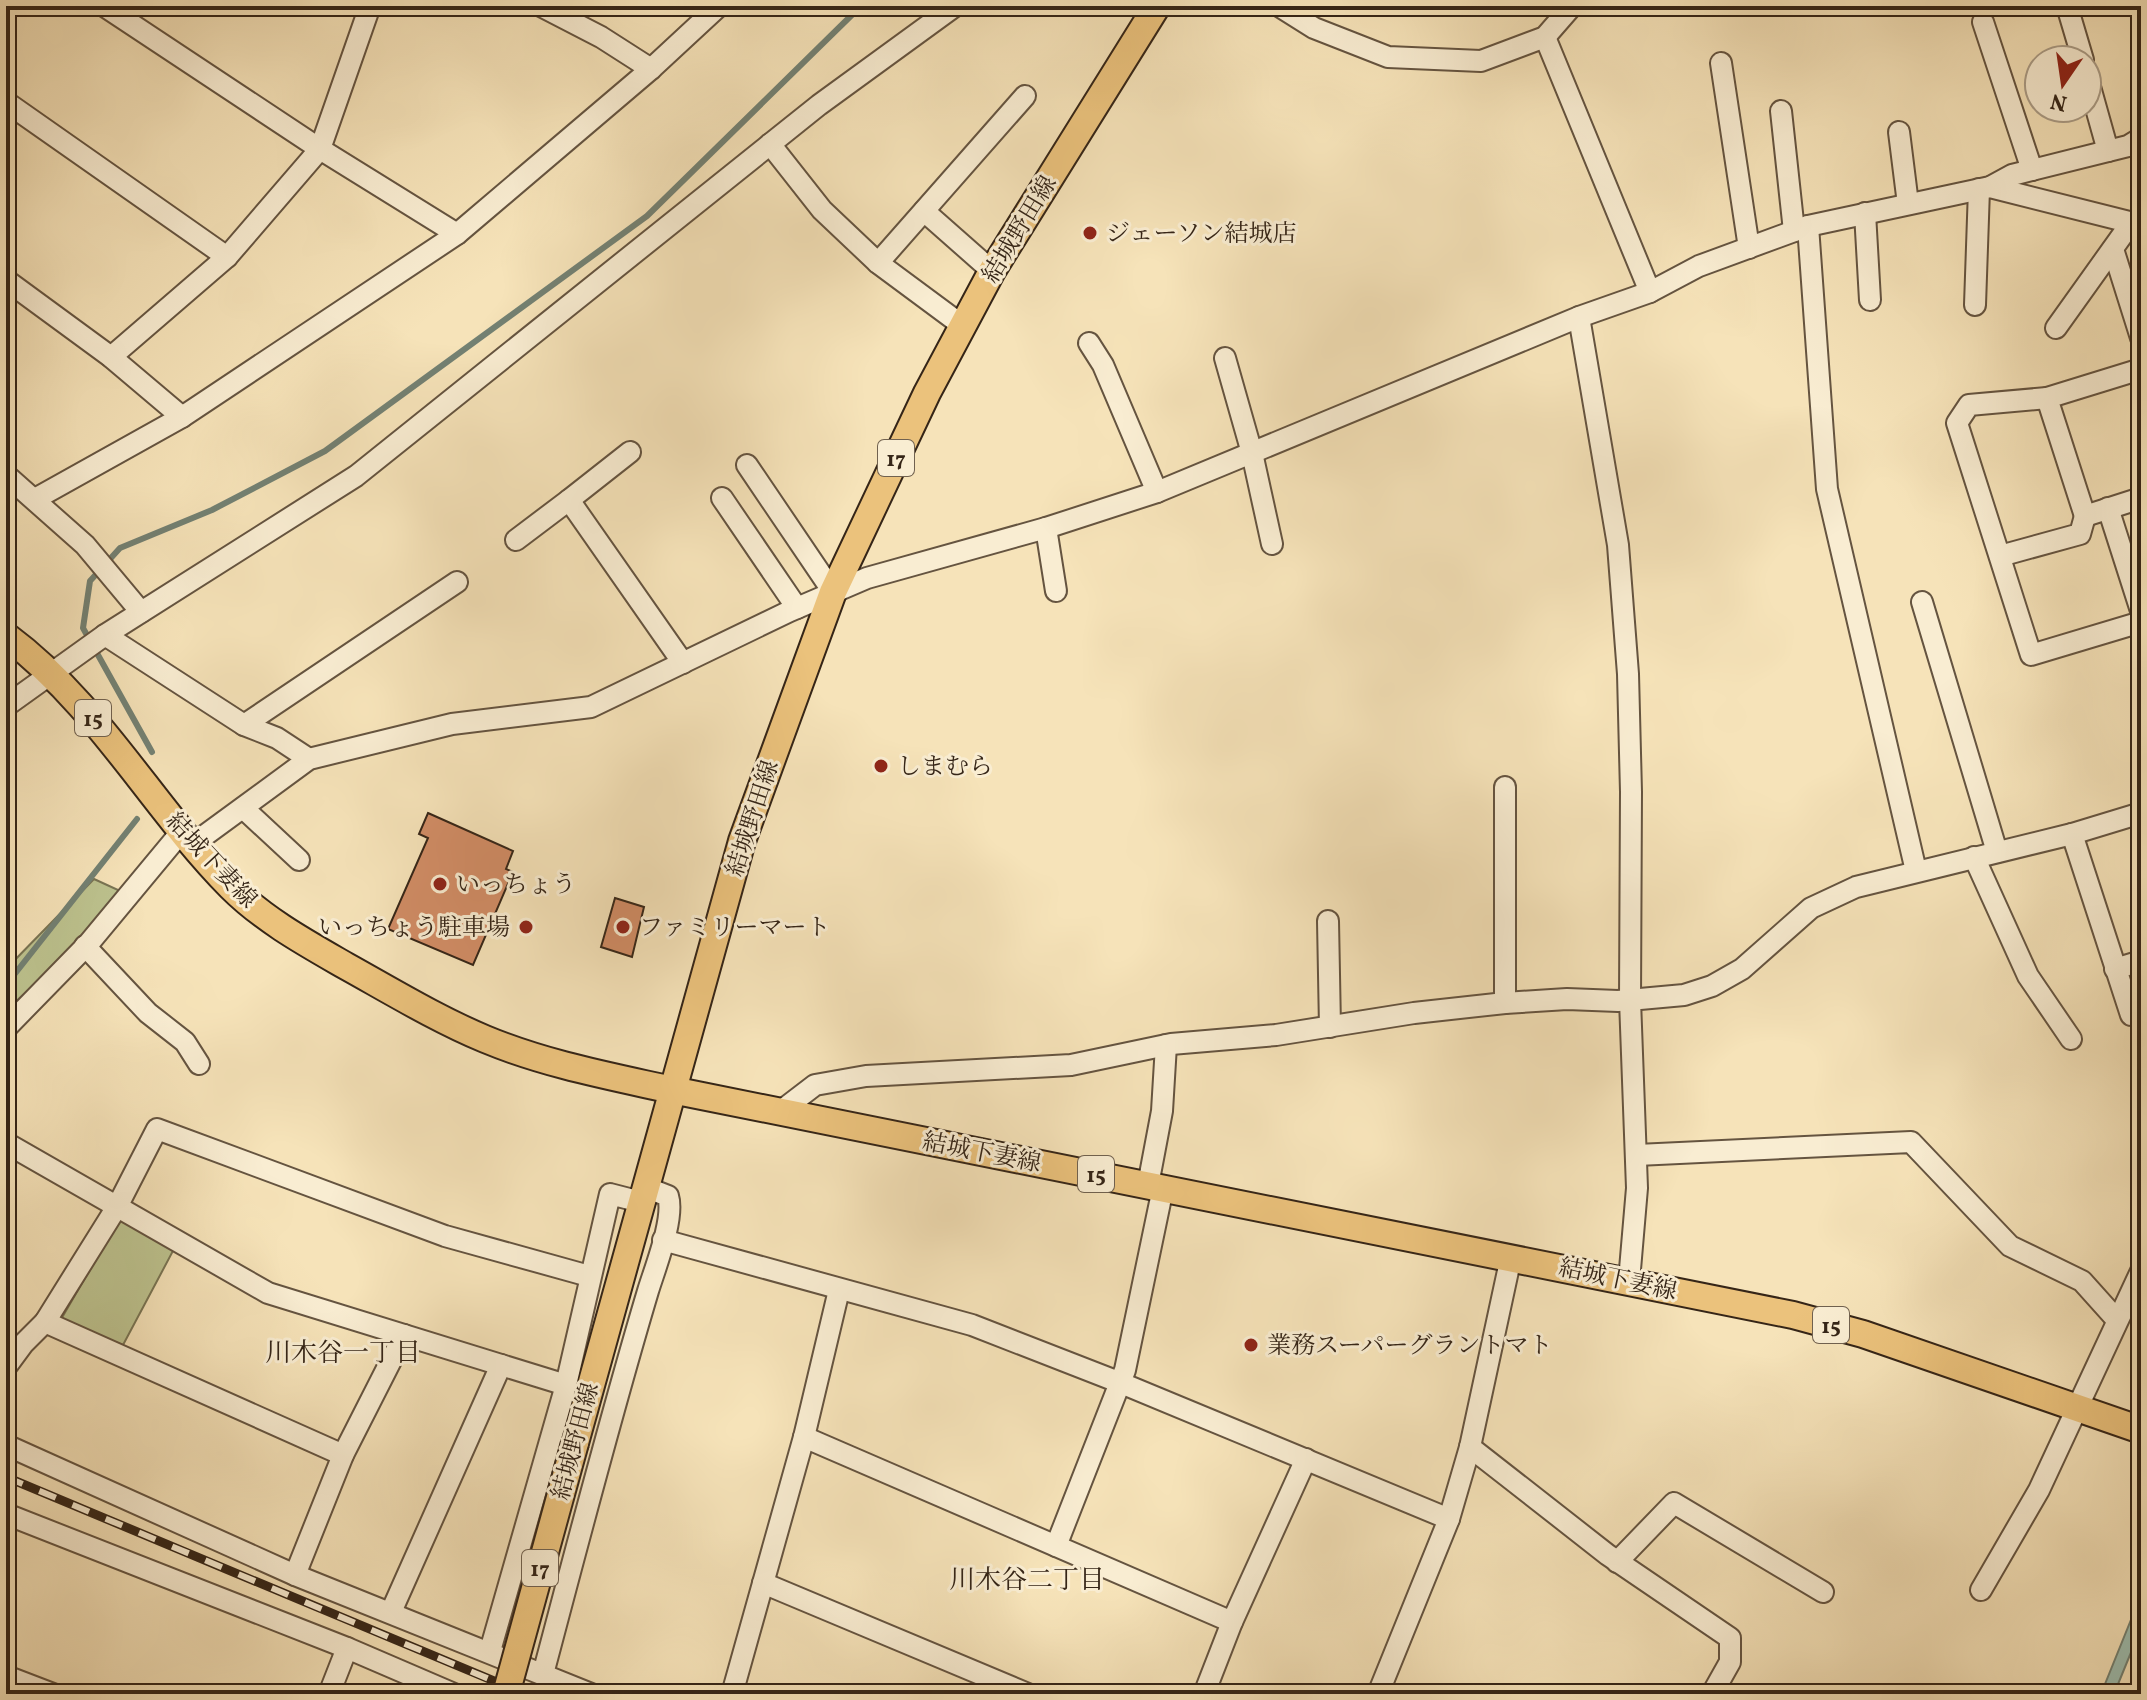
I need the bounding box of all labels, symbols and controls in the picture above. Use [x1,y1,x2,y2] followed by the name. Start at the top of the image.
[2023,44,2103,124] north arrow
[2048,84,2070,118] text: N
[975,170,1066,290] street label: 結城野田線
[1106,218,1297,252] place label: ジェーソン結城店
[1081,224,1099,242] marker: ジェーソン結城店
[878,440,914,476] road number: 17
[75,700,111,736] road number: 15
[897,751,993,785] place label: しまむら
[719,756,789,881] street label: 結城野田線
[872,757,890,775] marker: しまむら
[157,806,264,917] street label: 結城下妻線
[456,869,576,903] place label: いっちょう
[431,875,449,893] marker: いっちょう
[318,912,510,946] place label: いっちょう駐車場
[639,912,831,946] place label: ファミリーマート
[517,918,535,936] marker: いっちょう駐車場
[614,918,632,936] marker: ファミリーマート
[919,1126,1044,1182] street label: 結城下妻線
[1078,1156,1114,1192] road number: 15
[1555,1252,1680,1310] street label: 結城下妻線
[1813,1307,1849,1343] road number: 15
[1267,1330,1553,1364] place label: 業務スーパーグラントマト
[265,1336,421,1372] district label: 川木谷一丁目
[1242,1336,1260,1354] marker: 業務スーパーグラントマト
[545,1379,609,1504] street label: 結城野田線
[522,1550,558,1586] road number: 17
[949,1563,1105,1599] district label: 川木谷二丁目

